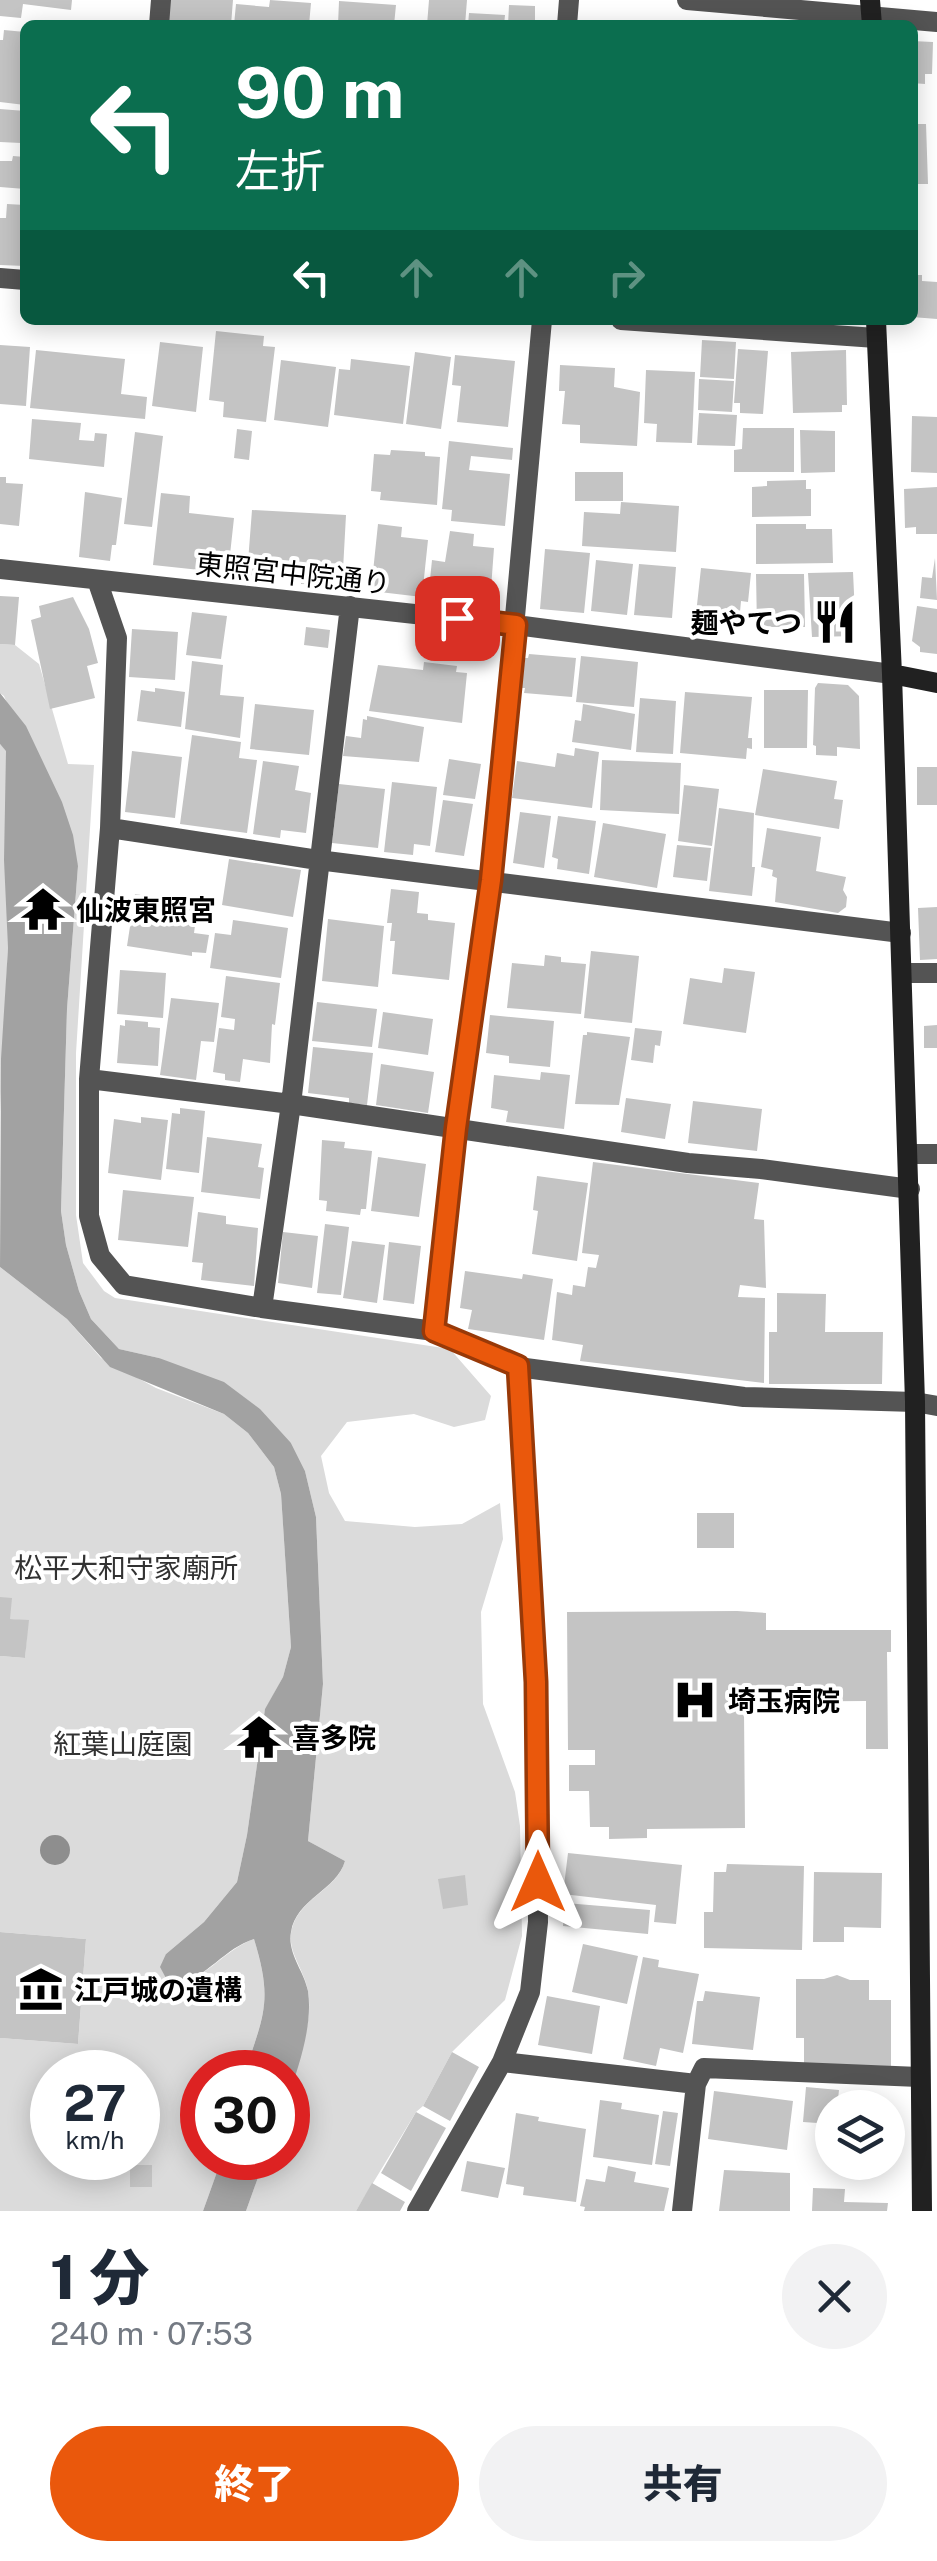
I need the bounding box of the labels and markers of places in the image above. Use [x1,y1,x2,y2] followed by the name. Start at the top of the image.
[415,576,500,661] pin
[811,598,859,646] restaurant icon: 麺やてつ
[691,606,802,639] place label: 麺やてつ
[19,885,67,933] temple icon: 仙波東照宮
[76,893,216,926] place label: 仙波東照宮
[671,1676,719,1724] hospital icon: 埼玉病院
[728,1684,840,1717] place label: 埼玉病院
[235,1713,283,1761] temple icon: 喜多院
[292,1721,376,1754] place label: 喜多院
[17,1965,65,2013] museum icon: 江戸城の遺構
[74,1973,242,2006] place label: 江戸城の遺構

